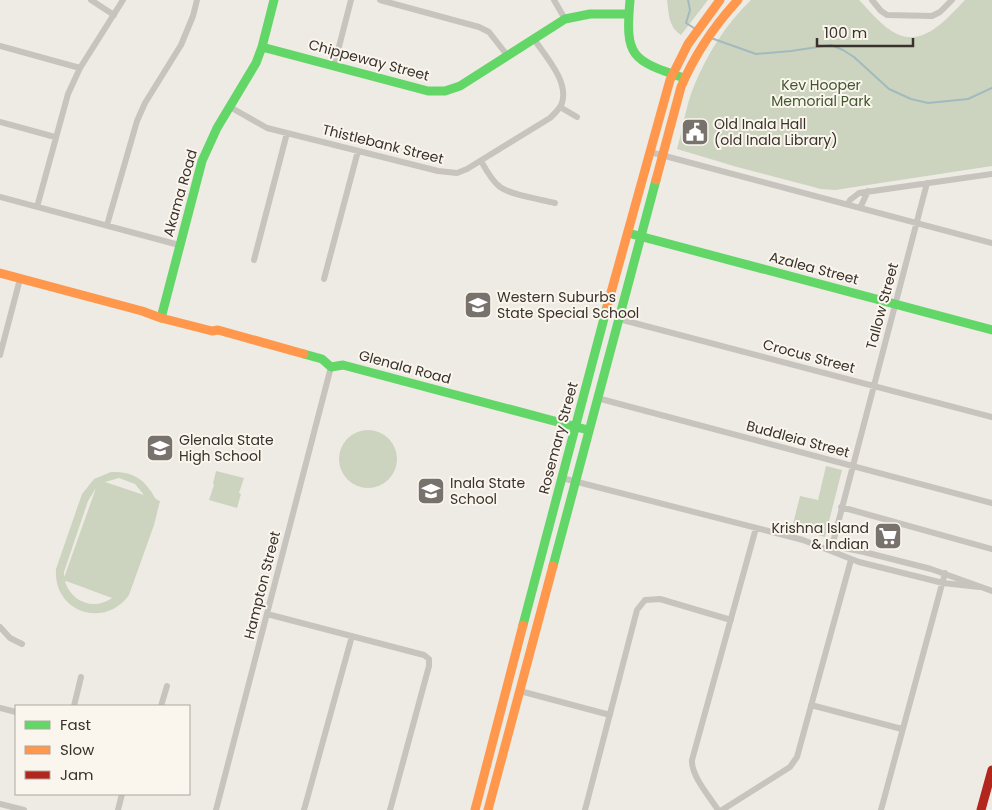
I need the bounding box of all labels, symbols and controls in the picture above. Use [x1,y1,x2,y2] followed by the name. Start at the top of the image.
[817,15,913,47] scale bar
[824,22,867,43] text: 100 m
[306,34,432,86] street label: Chippeway Street
[771,75,871,111] park label: Kev Hooper Memorial Park
[714,114,838,150] place label: Old Inala Hall (old Inala Library)
[680,117,710,147] public building icon: Old Inala Hall (old Inala Library)
[320,119,446,169] street label: Thistlebank Street
[158,147,202,239] street label: Akama Road
[767,246,861,290] street label: Azalea Street
[861,260,903,352] street label: Tallow Street
[497,287,639,323] place label: Western Suburbs State Special School
[463,290,493,320] school or university icon: Western Suburbs State Special School
[761,334,857,378] street label: Crocus Street
[357,345,453,389] street label: Glenala Road
[533,380,583,496] street label: Rosemary Street
[744,416,852,462] street label: Buddleia Street
[179,430,274,466] place label: Glenala State High School
[145,433,175,463] school or university icon: Glenala State High School
[450,473,525,509] place label: Inala State School
[416,476,446,506] school or university icon: Inala State School
[771,518,869,554] place label: Krishna Island & Indian
[873,521,903,551] supermarket icon: Krishna Island & Indian
[239,529,285,641] street label: Hampton Street
[15,705,190,795] legend
[60,714,91,735] text: Fast
[60,739,95,760] text: Slow
[60,764,94,785] text: Jam

